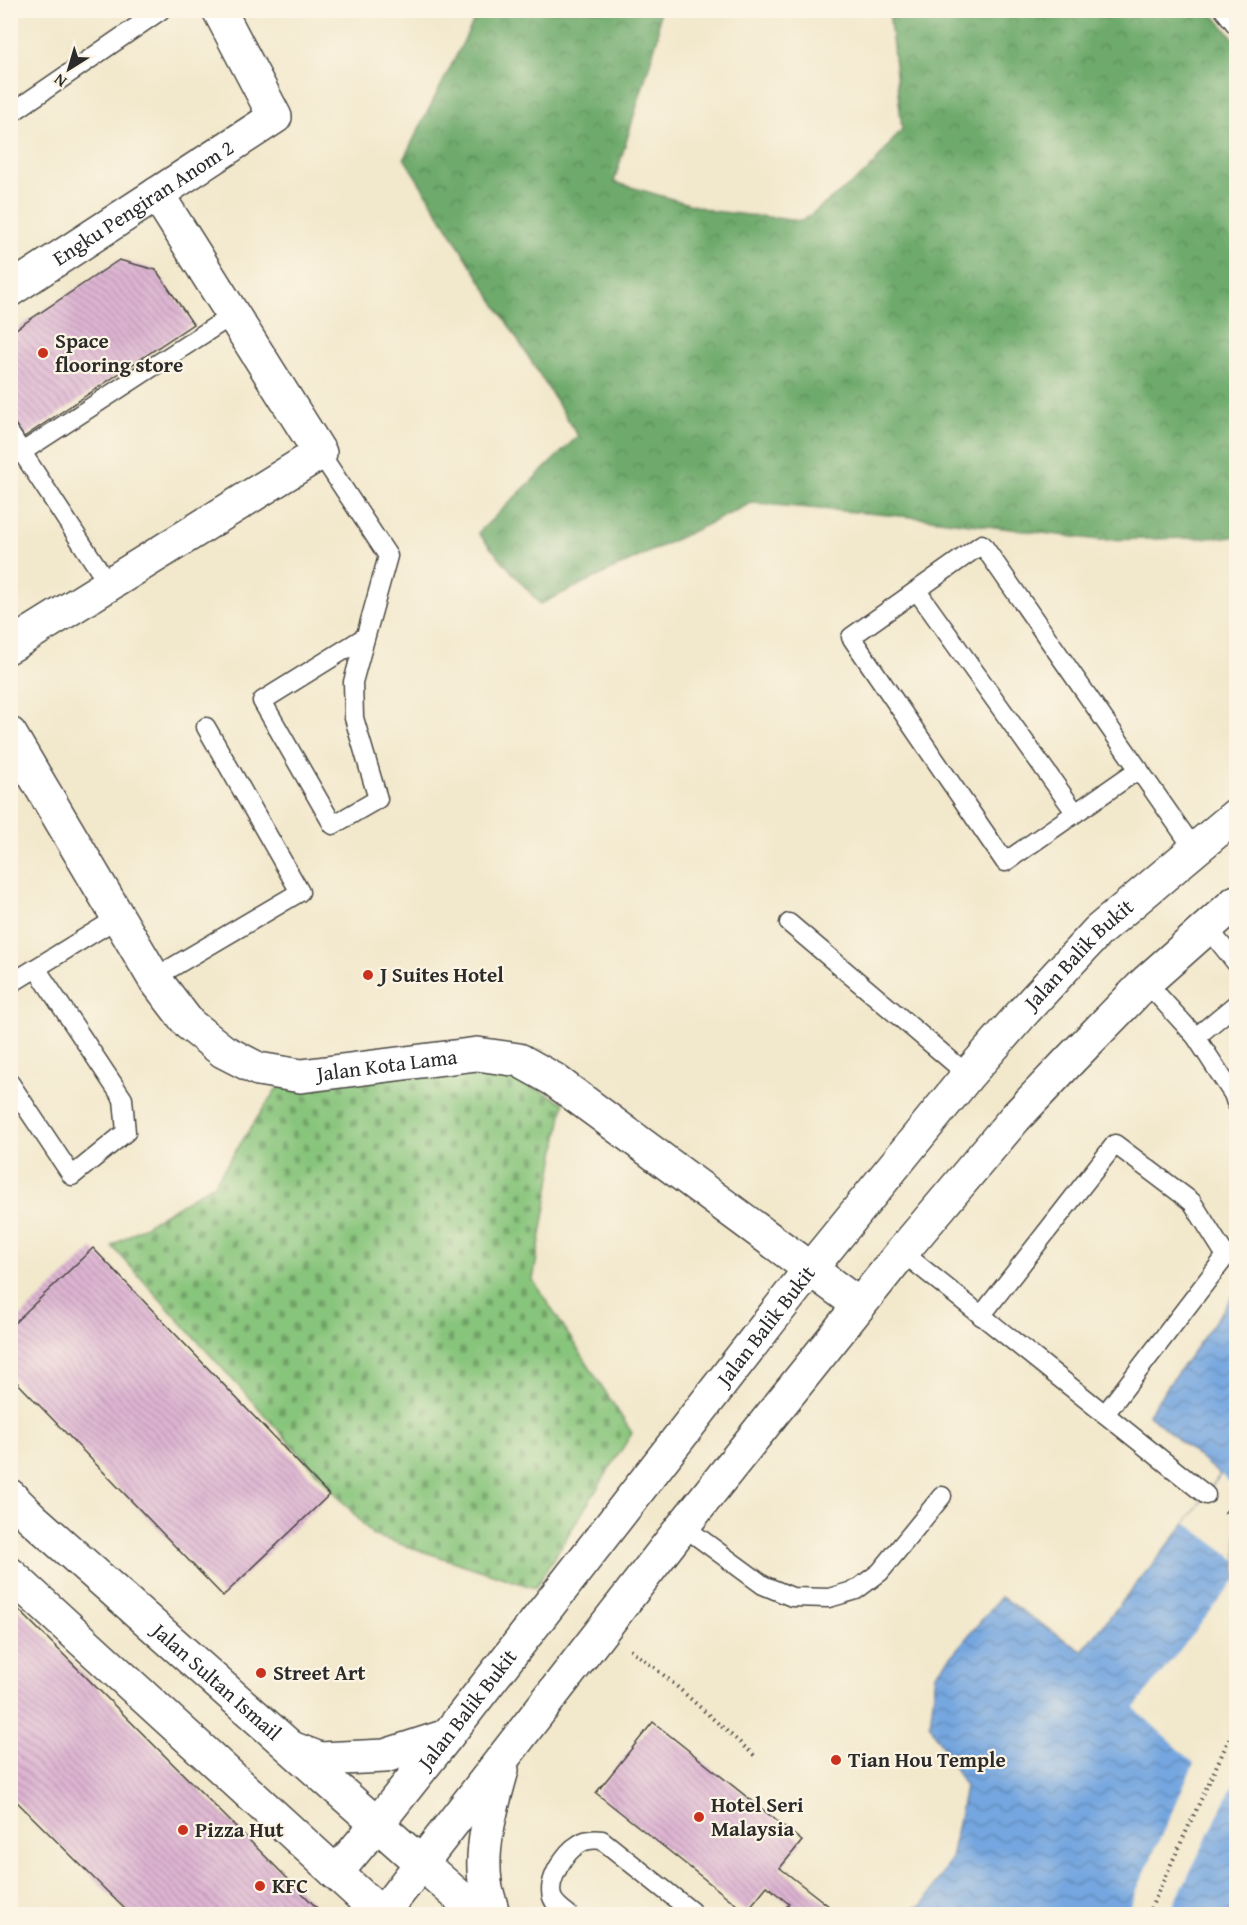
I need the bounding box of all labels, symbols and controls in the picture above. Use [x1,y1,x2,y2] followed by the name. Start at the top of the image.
[39,39,99,99] north arrow
[48,68,71,94] text: N
[46,132,240,273] street label: Engku Pengiran Anom 2
[55,325,183,380] place label: Space flooring store
[36,346,50,360] marker: Space flooring store
[1015,891,1141,1019] street label: Jalan Balik Bukit
[377,959,504,990] place label: J Suites Hotel
[361,968,375,982] marker: J Suites Hotel
[312,1041,459,1089] street label: Jalan Kota Lama
[707,1258,823,1395] street label: Jalan Balik Bukit
[143,1614,289,1748] street label: Jalan Sultan Ismail
[408,1642,524,1778] street label: Jalan Balik Bukit
[273,1657,366,1688] place label: Street Art
[254,1666,268,1680] marker: Street Art
[848,1744,1006,1775] place label: Tian Hou Temple
[829,1753,843,1767] marker: Tian Hou Temple
[711,1789,804,1844] place label: Hotel Seri Malaysia
[692,1810,706,1824] marker: Hotel Seri Malaysia
[195,1814,284,1845] place label: Pizza Hut
[176,1823,190,1837] marker: Pizza Hut
[272,1870,308,1901] place label: KFC
[253,1879,267,1893] marker: KFC

